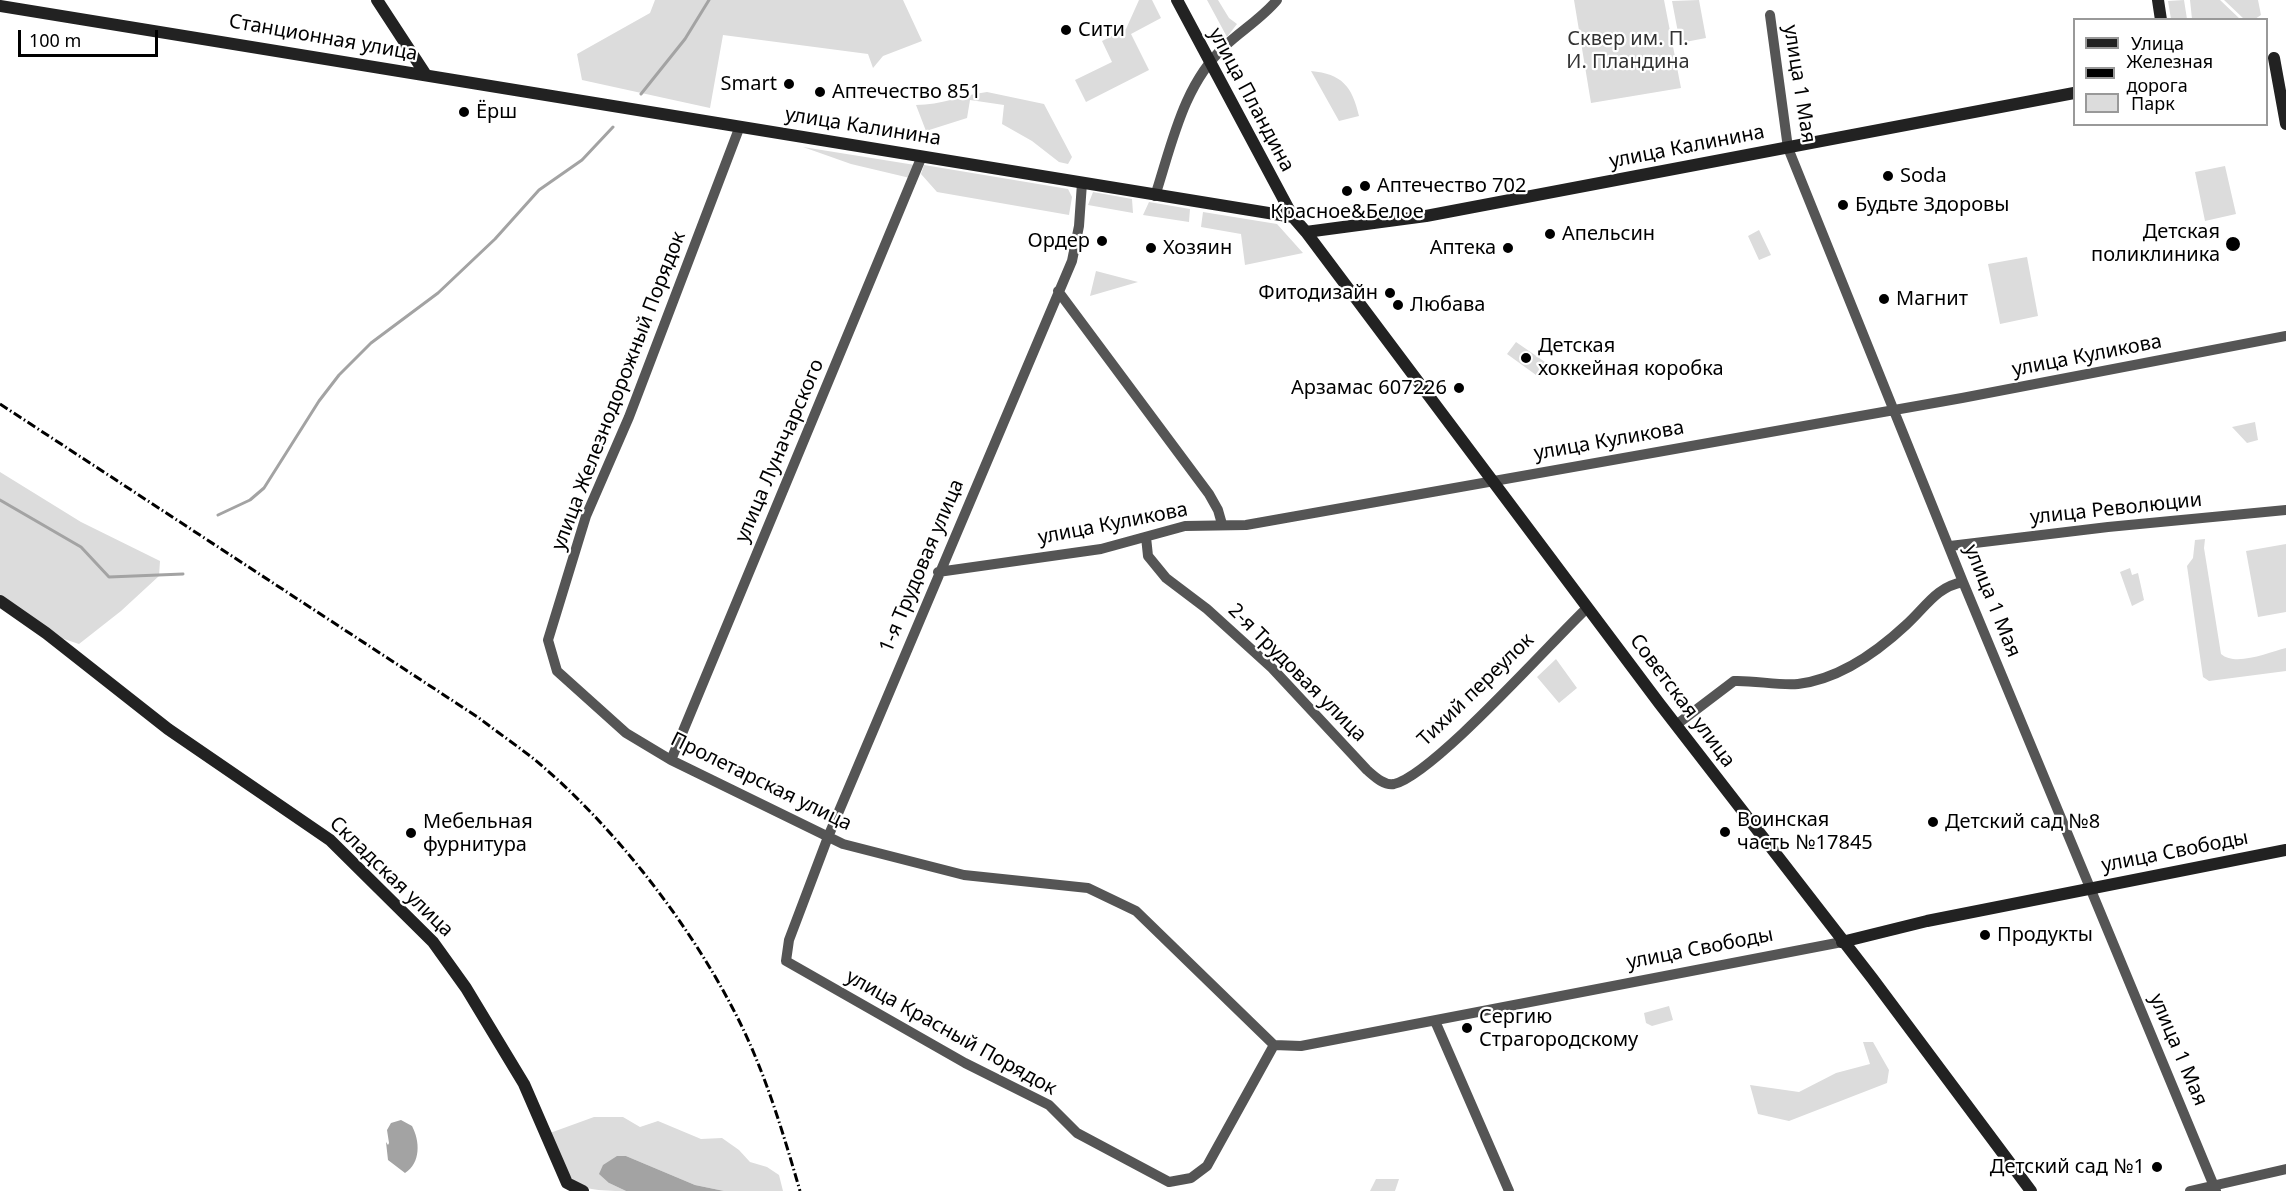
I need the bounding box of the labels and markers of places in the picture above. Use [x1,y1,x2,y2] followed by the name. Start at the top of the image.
[1078,18,1125,42] place label: Сити
[1059,23,1073,37] marker: Сити
[721,72,777,96] place label: Smart
[782,77,796,91] marker: Smart
[832,80,981,104] place label: Аптечество 851
[813,85,827,99] marker: Аптечество 851
[476,100,517,124] place label: Ёрш
[457,105,471,119] marker: Ёрш
[1900,164,1947,188] place label: Soda
[1881,169,1895,183] marker: Soda
[1377,174,1526,198] place label: Аптечество 702
[1358,179,1372,193] marker: Аптечество 702
[1340,184,1354,198] marker: Красное&Белое
[1855,193,2009,217] place label: Будьте Здоровы
[1836,198,1850,212] marker: Будьте Здоровы
[1270,200,1424,224] place label: Красное&Белое
[2091,220,2220,267] place label: Детская поликлиника
[1562,222,1655,246] place label: Апельсин
[1543,227,1557,241] marker: Апельсин
[1028,229,1090,253] place label: Ордер
[1095,234,1109,248] marker: Ордер
[2224,235,2242,253] marker: Детская поликлиника
[1163,236,1232,260] place label: Хозяин
[1430,236,1496,260] place label: Аптека
[1144,241,1158,255] marker: Хозяин
[1501,241,1515,255] marker: Аптека
[1258,281,1378,305] place label: Фитодизайн
[1383,286,1397,300] marker: Фитодизайн
[1896,287,1968,311] place label: Магнит
[1877,292,1891,306] marker: Магнит
[1410,293,1485,317] place label: Любава
[1391,298,1405,312] marker: Любава
[1538,334,1724,381] place label: Детская хоккейная коробка
[1519,351,1533,365] marker: Детская хоккейная коробка
[1291,376,1447,400] place label: Арзамас 607226
[1452,381,1466,395] marker: Арзамас 607226
[1737,808,1873,855] place label: Воинская часть №17845
[423,810,533,857] place label: Мебельная фурнитура
[1945,810,2100,834] place label: Детский сад №8
[1926,815,1940,829] marker: Детский сад №8
[1718,825,1732,839] marker: Воинская часть №17845
[404,826,418,840] marker: Мебельная фурнитура
[1997,923,2093,947] place label: Продукты
[1978,928,1992,942] marker: Продукты
[1479,1005,1638,1052] place label: Сергию Страгородскому
[1460,1021,1474,1035] marker: Сергию Страгородскому
[1990,1155,2145,1179] place label: Детский сад №1
[2150,1160,2164,1174] marker: Детский сад №1

